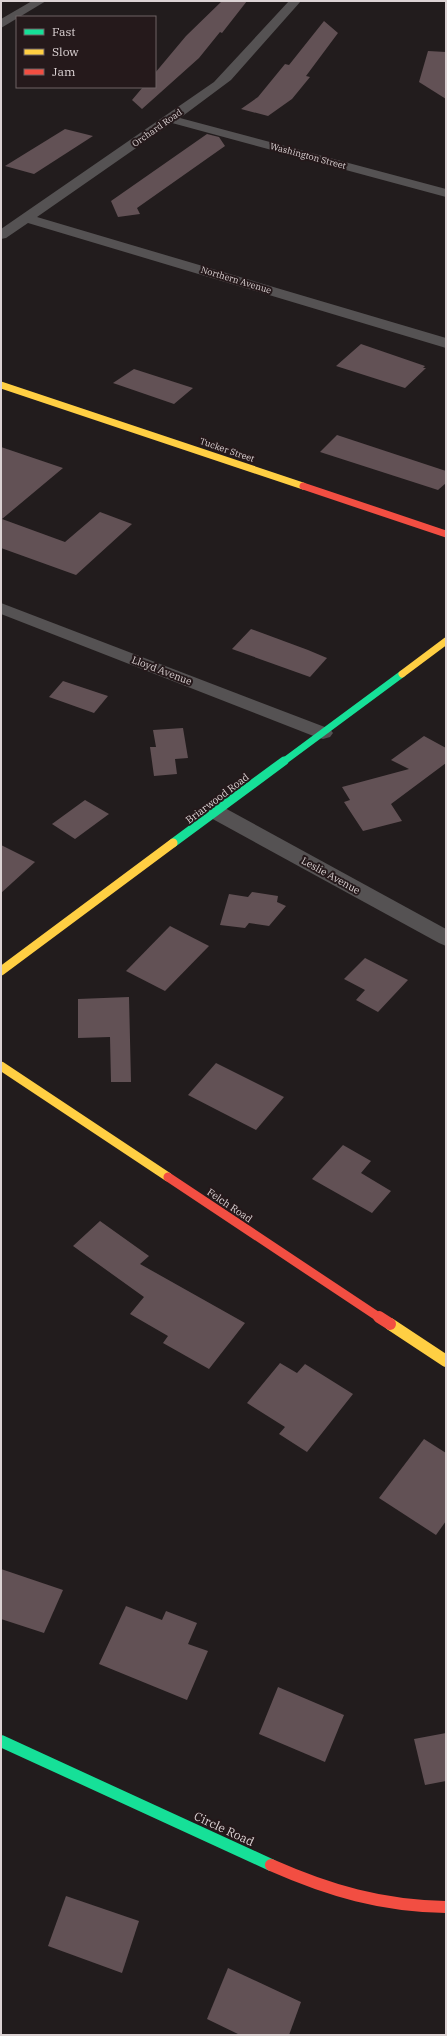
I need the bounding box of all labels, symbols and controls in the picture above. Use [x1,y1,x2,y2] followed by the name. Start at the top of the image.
[16,16,156,88] legend
[52,24,76,39] text: Fast
[52,44,79,59] text: Slow
[52,64,76,79] text: Jam
[130,106,184,149] street label: Orchard Road
[269,140,347,171] street label: Washington Street
[200,264,273,296] street label: Northern Avenue
[198,435,256,464] street label: Tucker Street
[130,653,194,688] street label: Lloyd Avenue
[183,770,252,826] street label: Briarwood Road
[299,854,362,897] street label: Leslie Avenue
[205,1186,255,1225] street label: Felch Road
[192,1808,257,1849] street label: Circle Road

